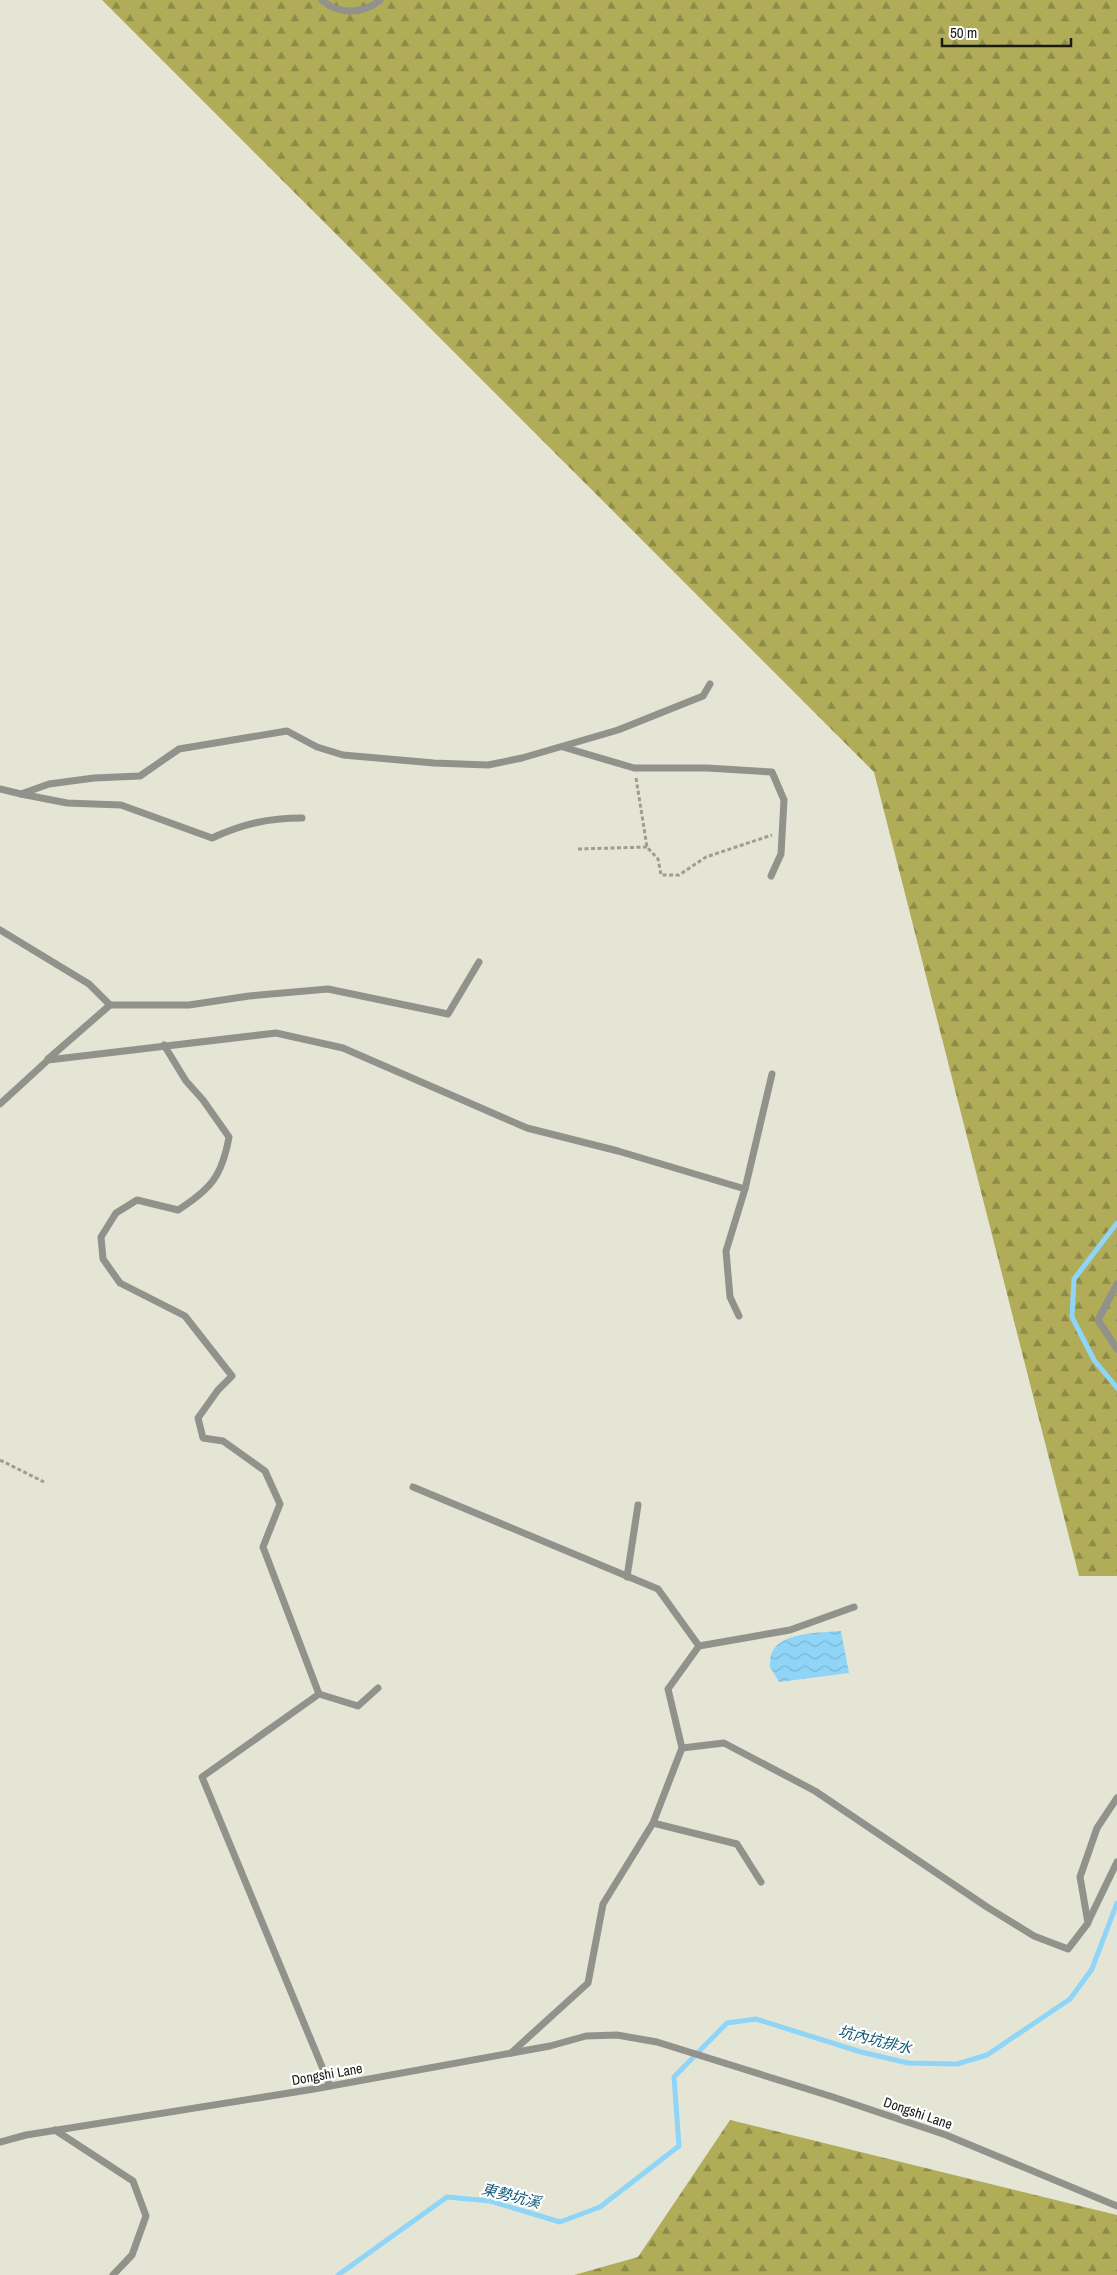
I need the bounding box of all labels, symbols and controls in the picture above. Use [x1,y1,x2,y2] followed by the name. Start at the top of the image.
[942,15,1071,47] scale bar
[950,22,977,43] text: 50 m
[836,2020,915,2059] water label: 坑內坑排水
[290,2059,364,2089] street label: Dongshi Lane
[881,2093,955,2133] street label: Dongshi Lane
[479,2178,545,2213] water label: 東勢坑溪

